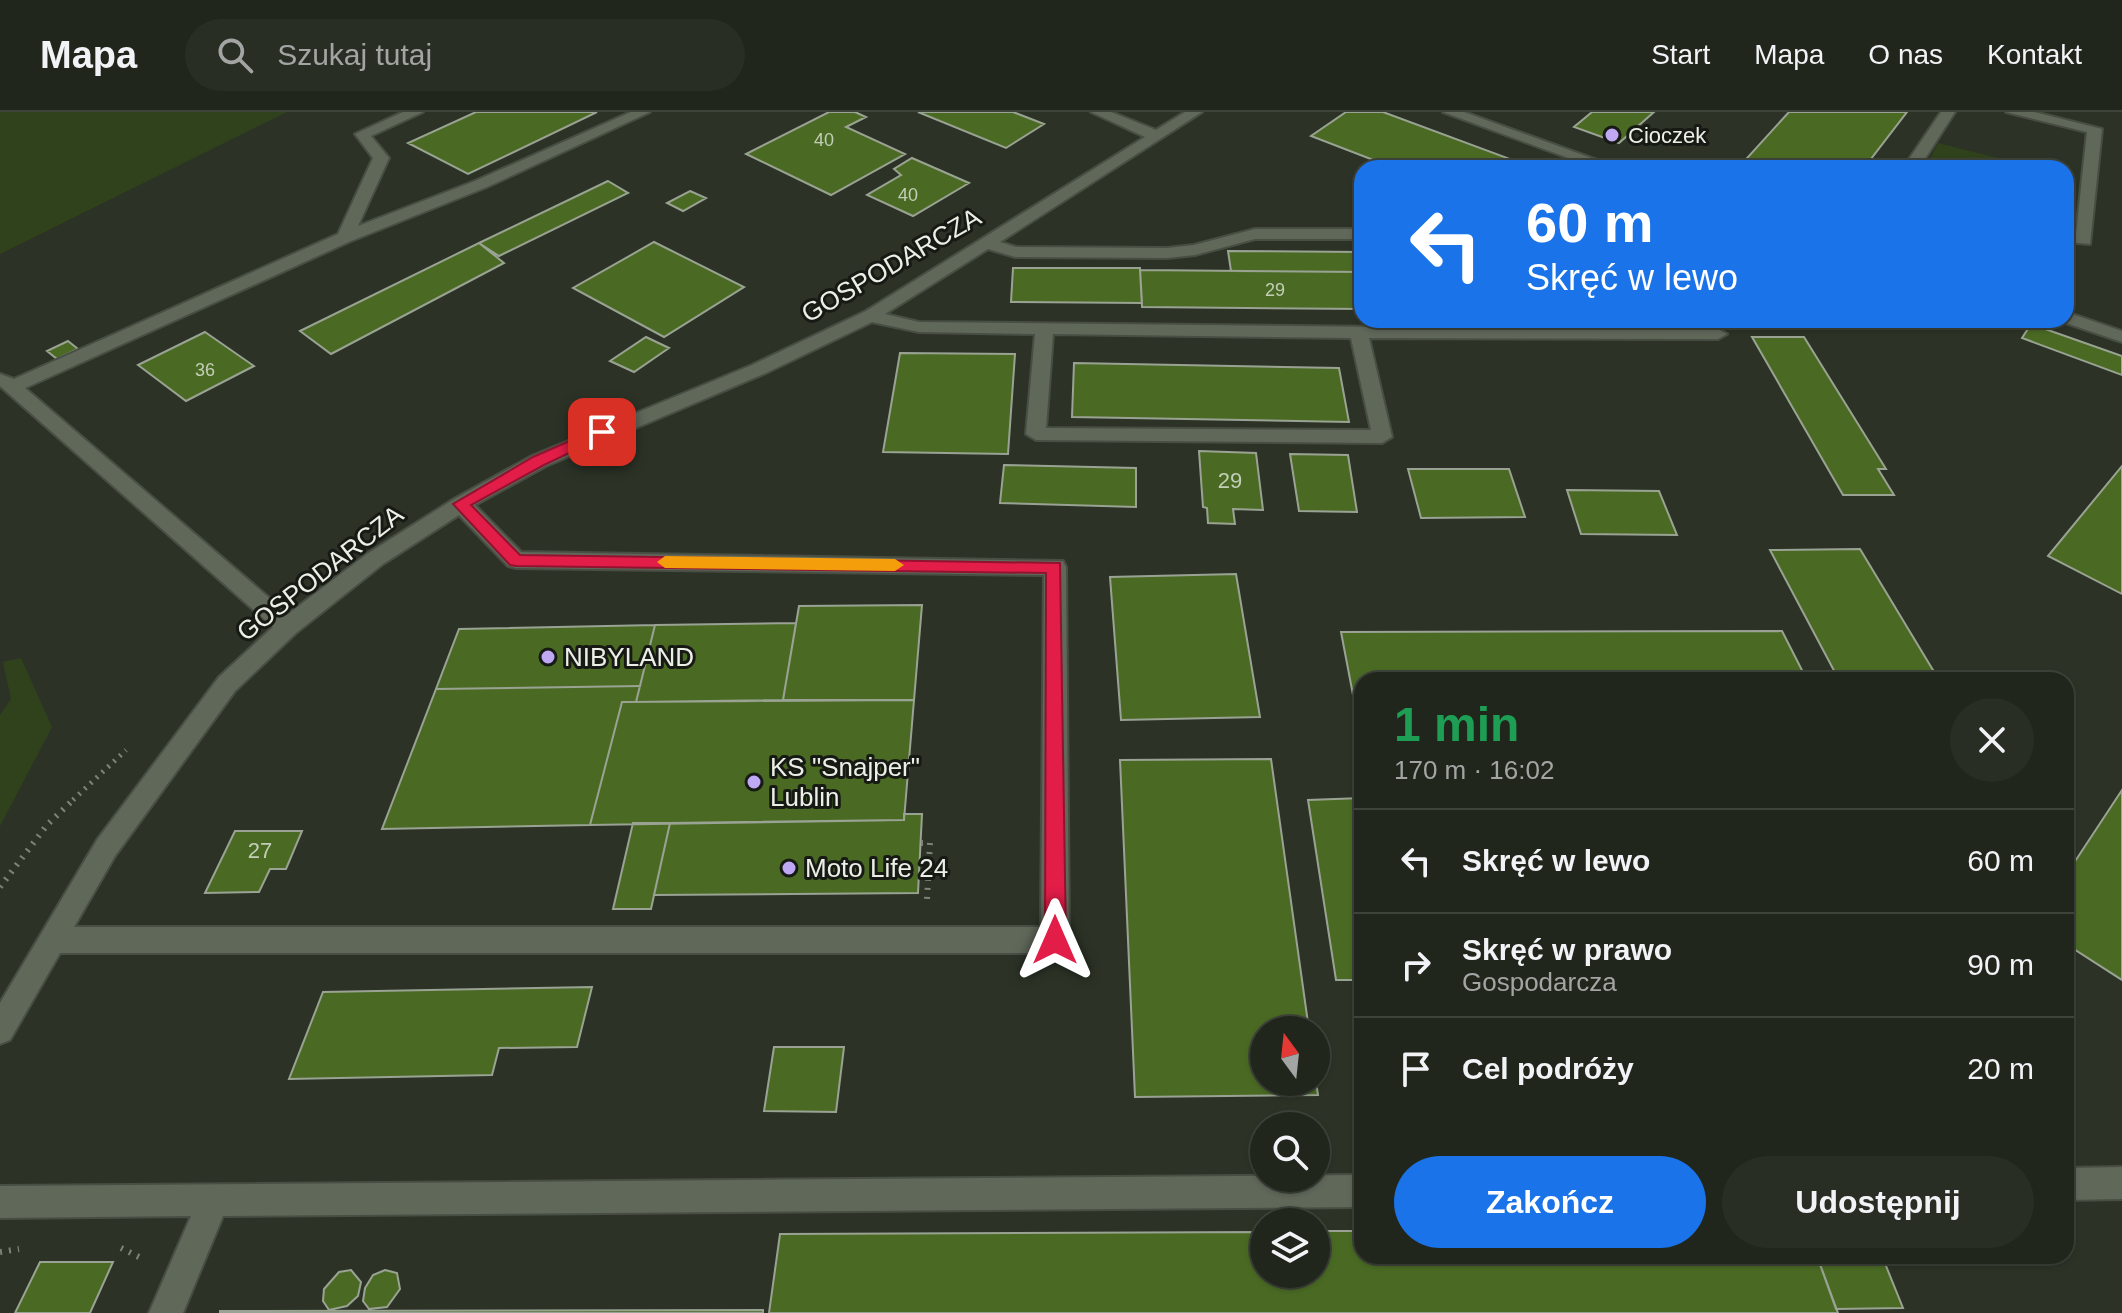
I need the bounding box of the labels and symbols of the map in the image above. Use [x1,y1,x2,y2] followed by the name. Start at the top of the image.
[1628,123,1707,148] place label: Cioczek
[1603,126,1621,144] marker: Cioczek
[814,130,834,150] house number: 40
[898,185,918,205] house number: 40
[796,201,987,329] street label: GOSPODARCZA
[1265,280,1285,300] house number: 29
[195,360,215,380] house number: 36
[568,398,636,466] pin
[1218,468,1242,493] house number: 29
[231,499,409,647] street label: GOSPODARCZA
[564,642,694,672] place label: NIBYLAND
[539,648,557,666] marker: NIBYLAND
[770,752,920,812] place label: KS "Snajper" Lublin
[745,773,763,791] marker: KS "Snajper" Lublin
[248,838,272,863] house number: 27
[805,853,948,883] place label: Moto Life 24
[780,859,798,877] marker: Moto Life 24
[1013,898,1097,982] position arrow
[1250,1016,1330,1096] north arrow

